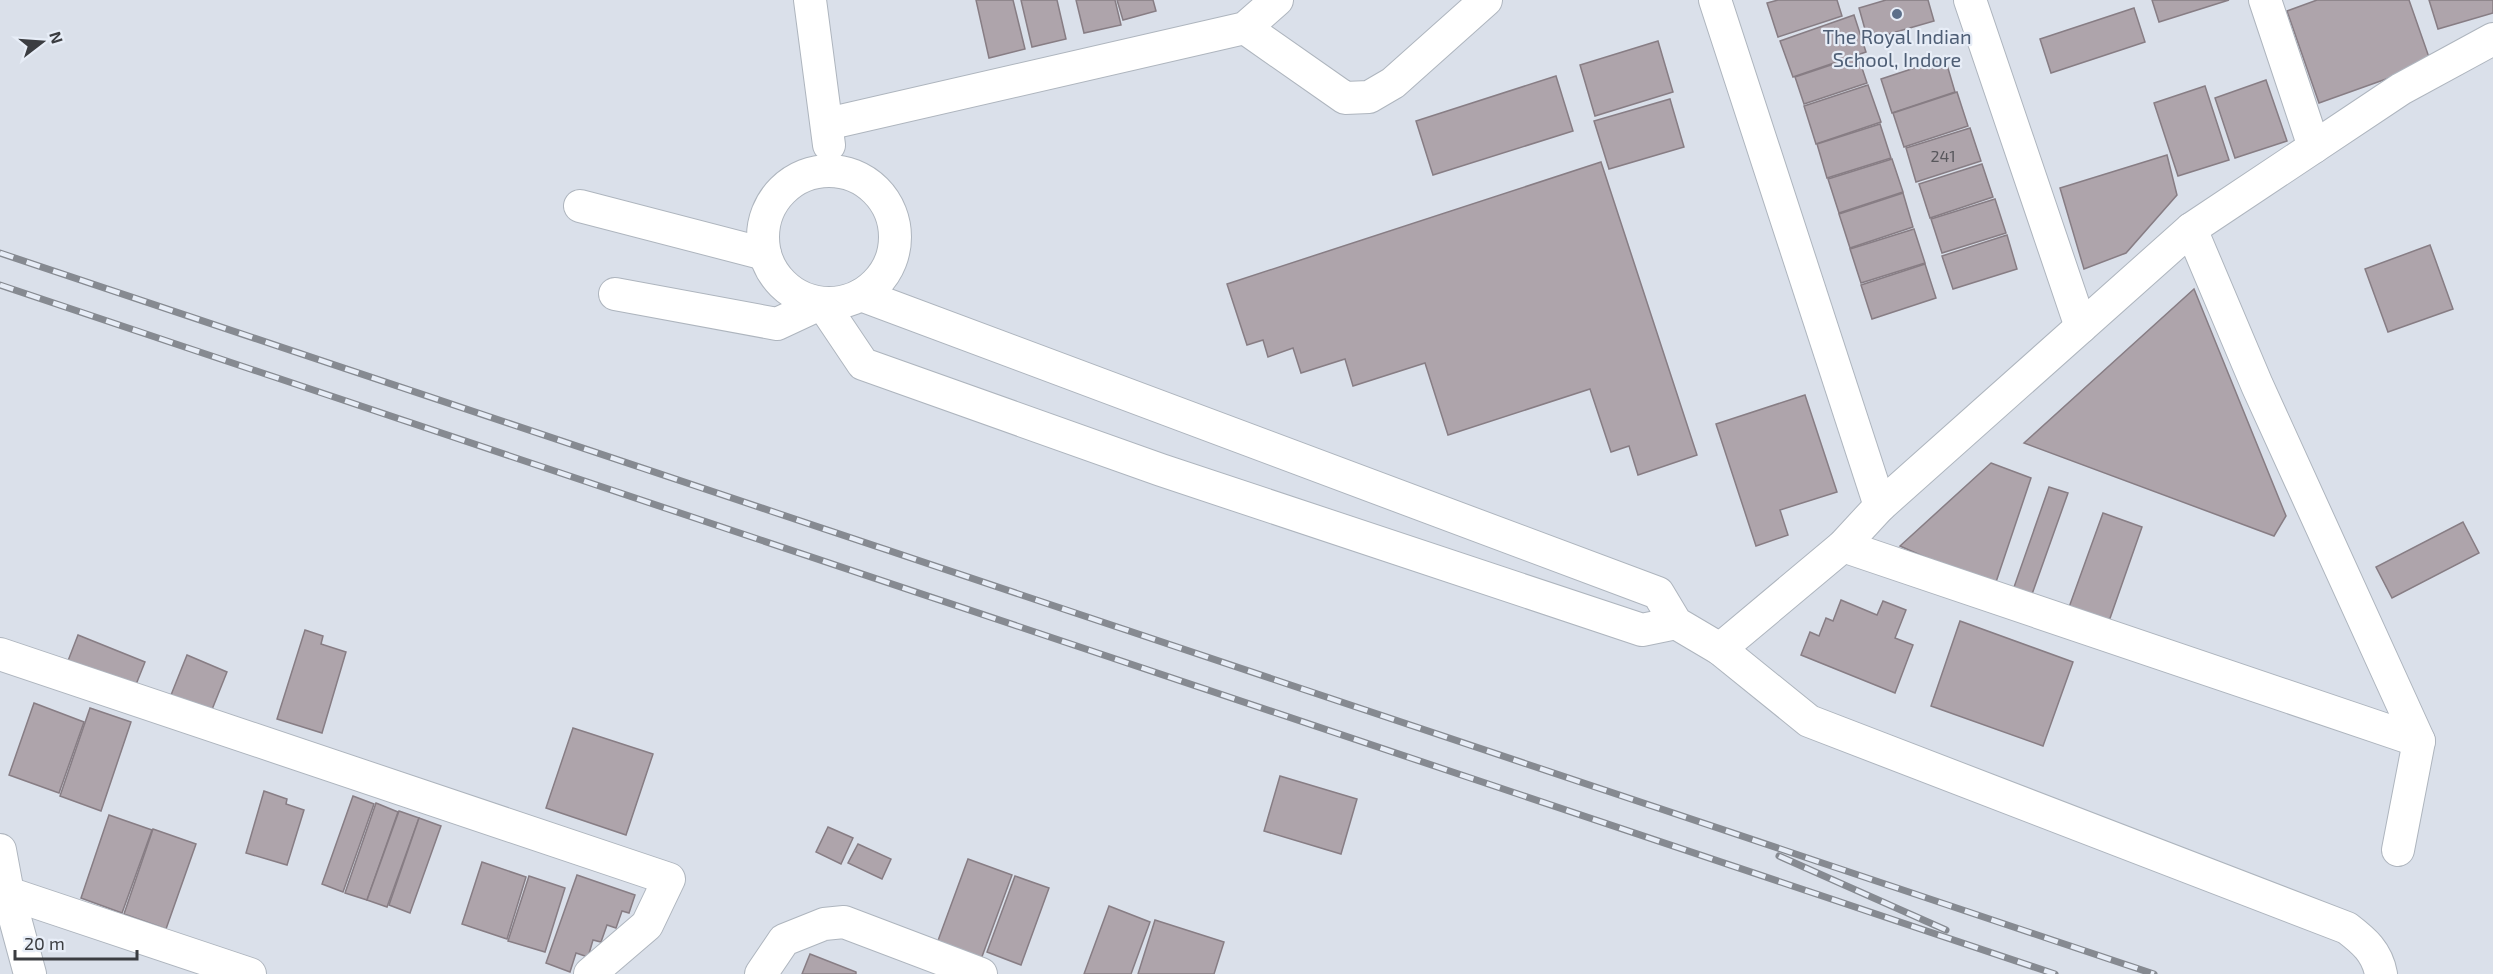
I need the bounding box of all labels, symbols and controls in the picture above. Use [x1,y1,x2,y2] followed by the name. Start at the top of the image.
[1890,7,1904,21] marker: The Royal Indian School, Indore
[12,12,72,72] north arrow
[1822,24,1972,71] place label: The Royal Indian School, Indore
[46,29,68,46] text: N
[1930,146,1956,165] house number: 241
[15,923,136,961] scale bar
[24,932,65,954] text: 20 m

